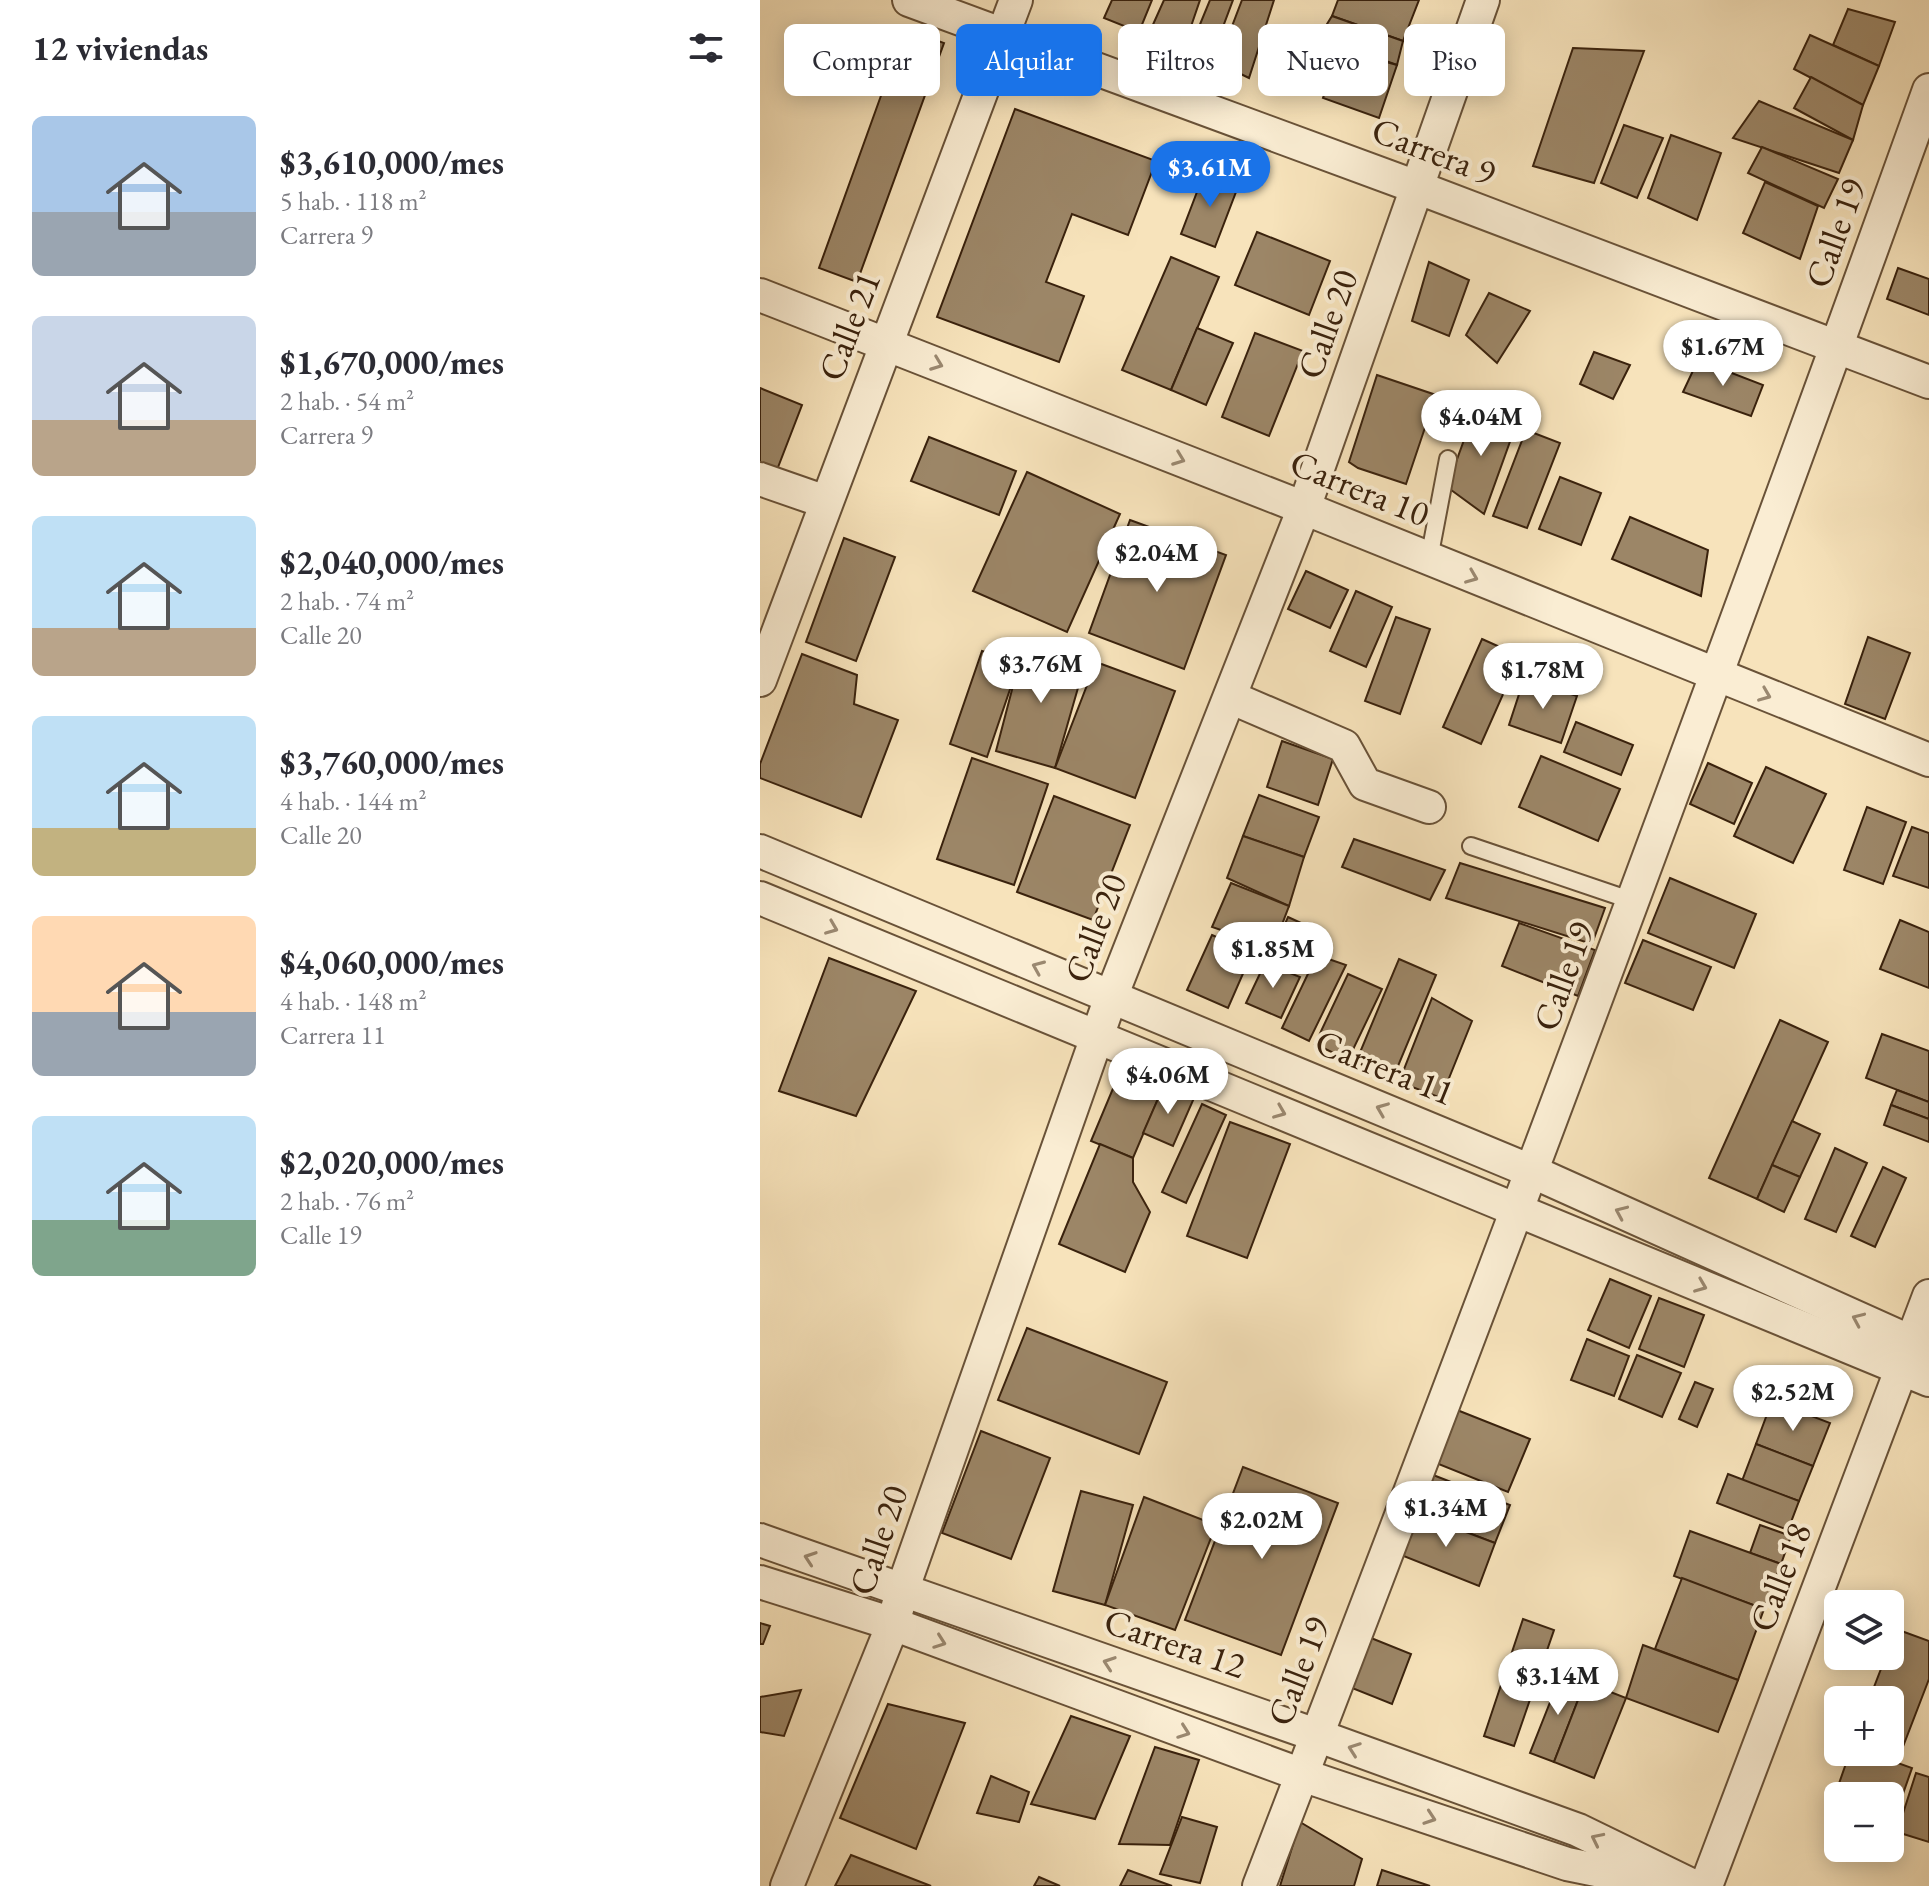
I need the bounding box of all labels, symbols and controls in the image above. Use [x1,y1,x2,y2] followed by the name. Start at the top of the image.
[784,24,940,96] chip: Comprar
[956,24,1102,96] chip: Alquilar
[1118,24,1242,96] chip: Filtros
[1258,24,1388,96] chip: Nuevo
[1404,24,1505,96] chip: Piso
[32,26,208,70] text: 12 viviendas
[684,26,728,70] icon: filters
[1365,106,1503,196] street label: Carrera 9
[280,140,504,184] text: $3,610,000/mes
[1145,141,1275,209] pin: $3.61M
[96,148,192,244] icon: home
[1168,150,1252,184] text: $3.61M
[1794,172,1876,294] street label: Calle 19
[280,184,426,218] text: 5 hab. · 118 m²
[280,218,373,252] text: Carrera 9
[1286,263,1368,385] street label: Calle 20
[807,265,891,387] street label: Calle 21
[1658,320,1788,388] pin: $1.67M
[1681,329,1765,363] text: $1.67M
[280,340,504,384] text: $1,670,000/mes
[96,348,192,444] icon: home
[929,354,943,370] one-way arrow
[280,384,414,418] text: 2 hab. · 54 m²
[1416,390,1546,458] pin: $4.04M
[1439,399,1523,433] text: $4.04M
[280,418,373,452] text: Carrera 9
[1283,439,1437,537] street label: Carrera 10
[1171,449,1185,466] one-way arrow
[1092,526,1222,594] pin: $2.04M
[1115,535,1199,569] text: $2.04M
[280,540,504,584] text: $2,040,000/mes
[96,548,192,644] icon: home
[1464,567,1478,583] one-way arrow
[280,584,414,618] text: 2 hab. · 74 m²
[280,618,362,652] text: Calle 20
[976,637,1106,705] pin: $3.76M
[1478,643,1608,711] pin: $1.78M
[999,646,1083,680] text: $3.76M
[1501,652,1585,686] text: $1.78M
[1757,686,1771,702] one-way arrow
[280,740,504,784] text: $3,760,000/mes
[96,748,192,844] icon: home
[280,784,426,818] text: 4 hab. · 144 m²
[280,818,362,852] text: Calle 20
[1053,867,1137,989] street label: Calle 20
[1522,915,1604,1037] street label: Calle 19
[824,918,838,934] one-way arrow
[1208,922,1338,990] pin: $1.85M
[1231,931,1315,965] text: $1.85M
[280,940,504,984] text: $4,060,000/mes
[96,948,192,1044] icon: home
[1032,960,1046,977] one-way arrow
[280,984,426,1018] text: 4 hab. · 148 m²
[280,1018,386,1052] text: Carrera 11
[1308,1018,1462,1116] street label: Carrera 11
[1103,1048,1233,1116] pin: $4.06M
[1126,1057,1210,1091] text: $4.06M
[1272,1103,1286,1119] one-way arrow
[1376,1103,1390,1119] one-way arrow
[280,1140,504,1184] text: $2,020,000/mes
[96,1148,192,1244] icon: home
[280,1184,414,1218] text: 2 hab. · 76 m²
[1615,1206,1629,1222] one-way arrow
[280,1218,362,1252] text: Calle 19
[1693,1276,1707,1293] one-way arrow
[1851,1313,1866,1329] one-way arrow
[1728,1365,1858,1433] pin: $2.52M
[1751,1374,1835,1408] text: $2.52M
[837,1479,919,1601] street label: Calle 20
[1381,1481,1511,1549] pin: $1.34M
[1404,1490,1488,1524] text: $1.34M
[1197,1493,1327,1561] pin: $2.02M
[1220,1502,1304,1536] text: $2.02M
[1738,1516,1822,1638] street label: Calle 18
[804,1551,818,1568] one-way arrow
[1824,1590,1904,1862] map controls
[1824,1590,1904,1670] button: layers
[1098,1597,1252,1689] street label: Carrera 12
[1256,1610,1340,1732] street label: Calle 19
[933,1632,947,1649] one-way arrow
[1493,1649,1623,1717] pin: $3.14M
[1102,1656,1116,1672] one-way arrow
[1516,1658,1600,1692] text: $3.14M
[1824,1686,1904,1766] button: +
[1177,1722,1191,1738] one-way arrow
[1348,1742,1362,1758] one-way arrow
[1824,1782,1904,1862] button: −
[1422,1808,1436,1824] one-way arrow
[1591,1833,1606,1849] one-way arrow

